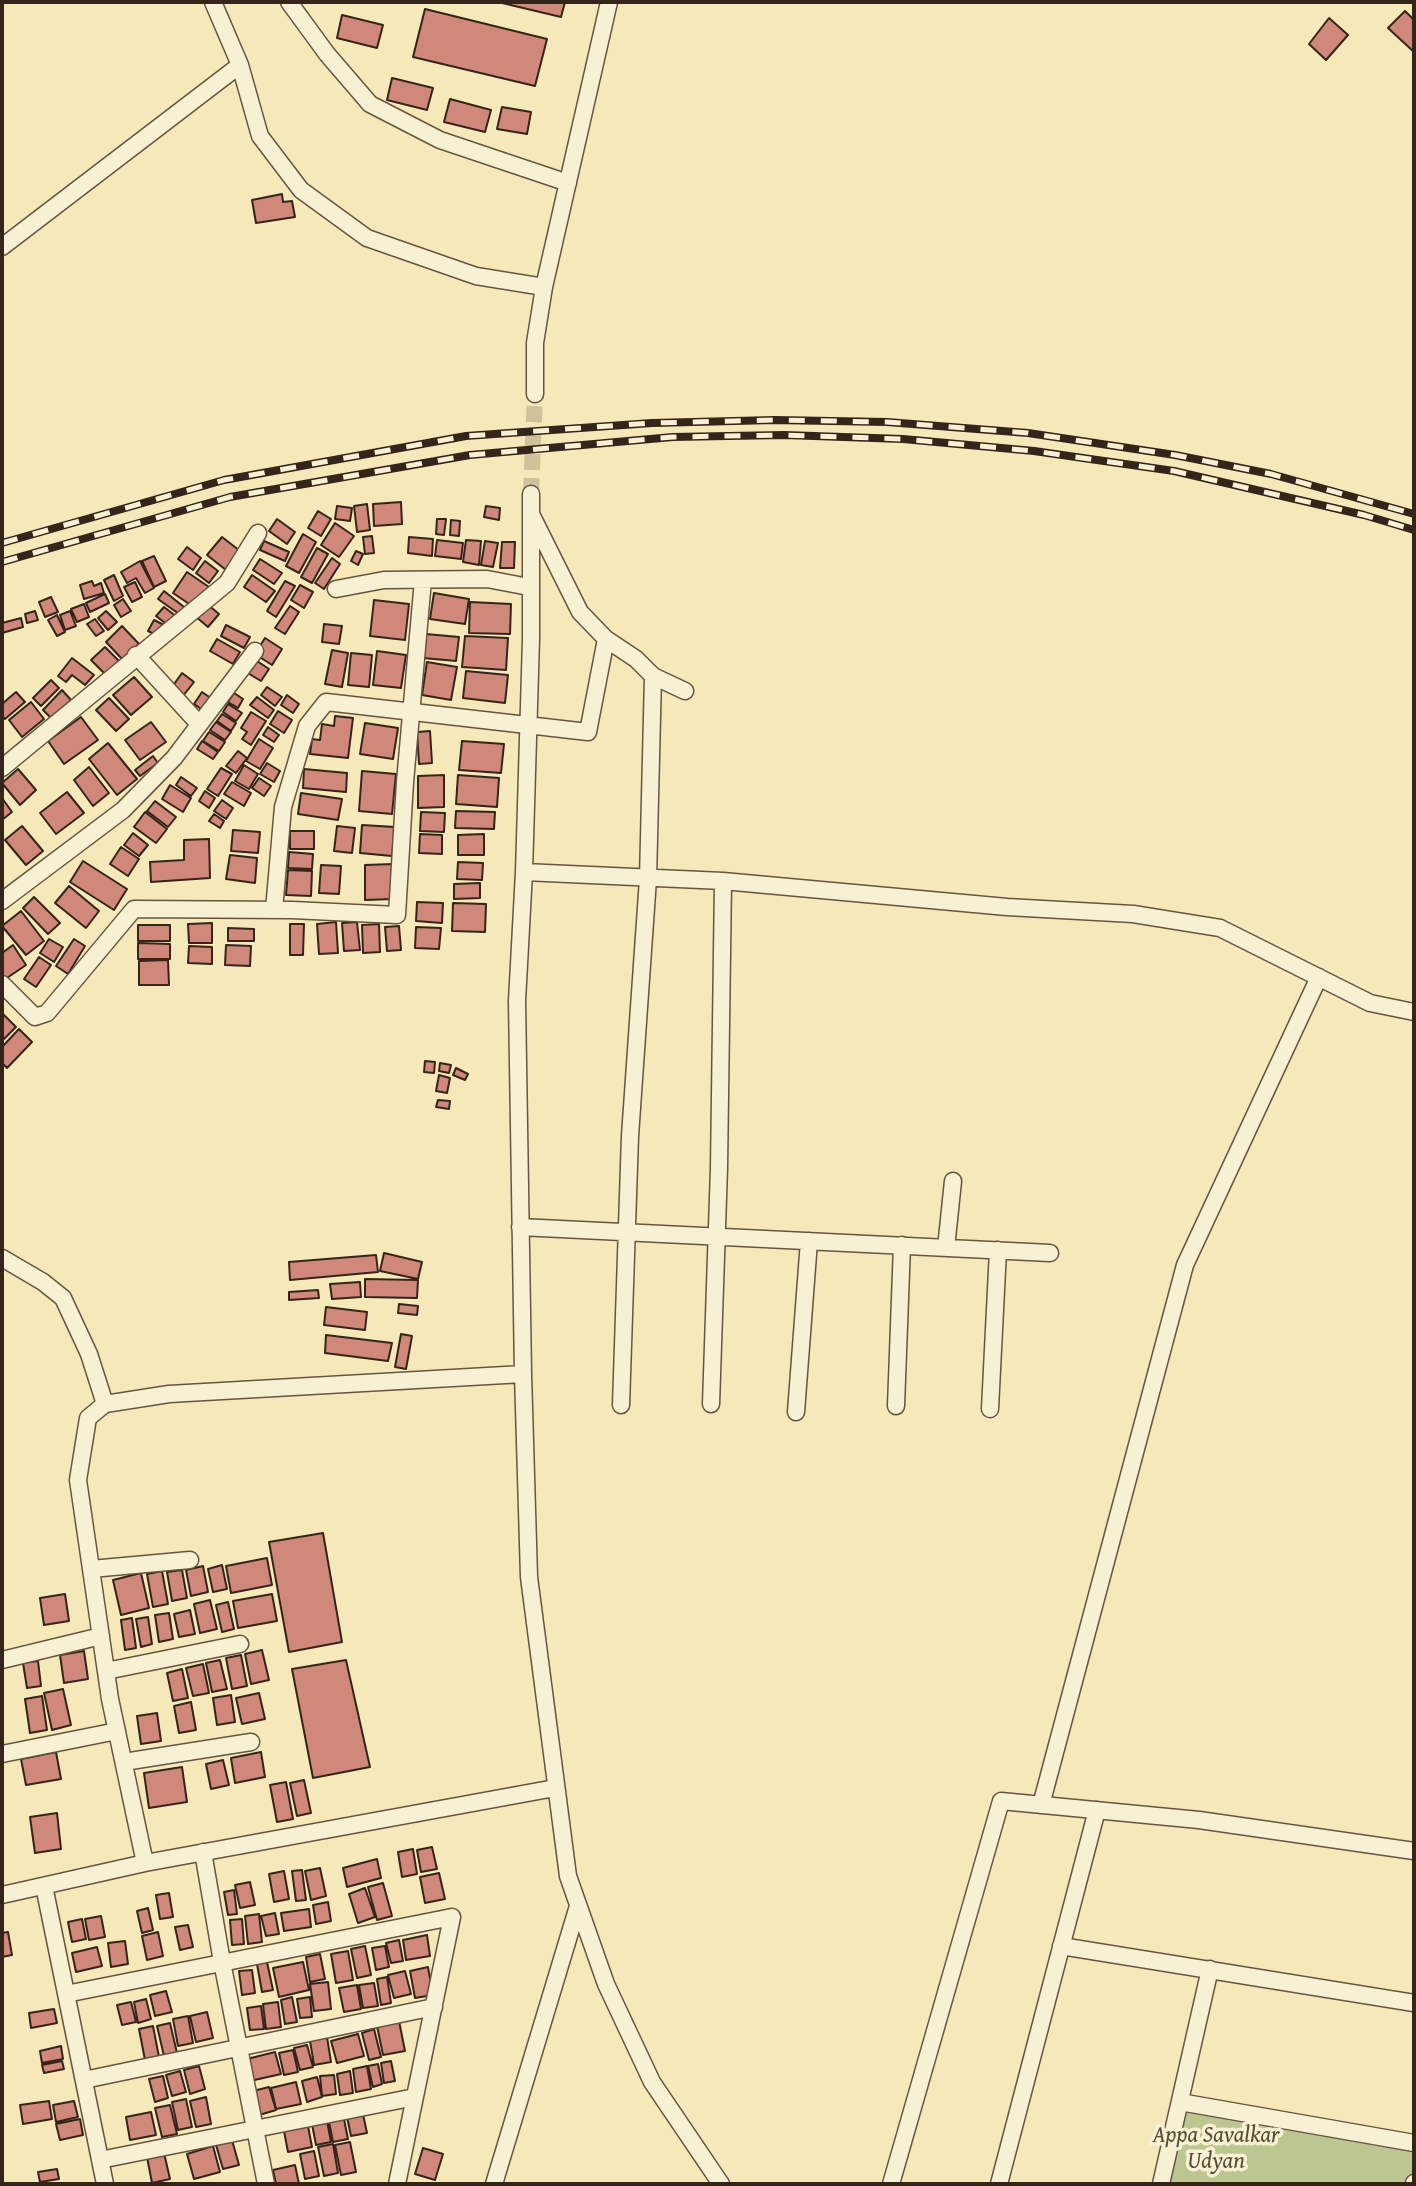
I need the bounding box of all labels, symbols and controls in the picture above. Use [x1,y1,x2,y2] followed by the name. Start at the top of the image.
[1152,2122,1280,2176] park label: Appa Savalkar Udyan

